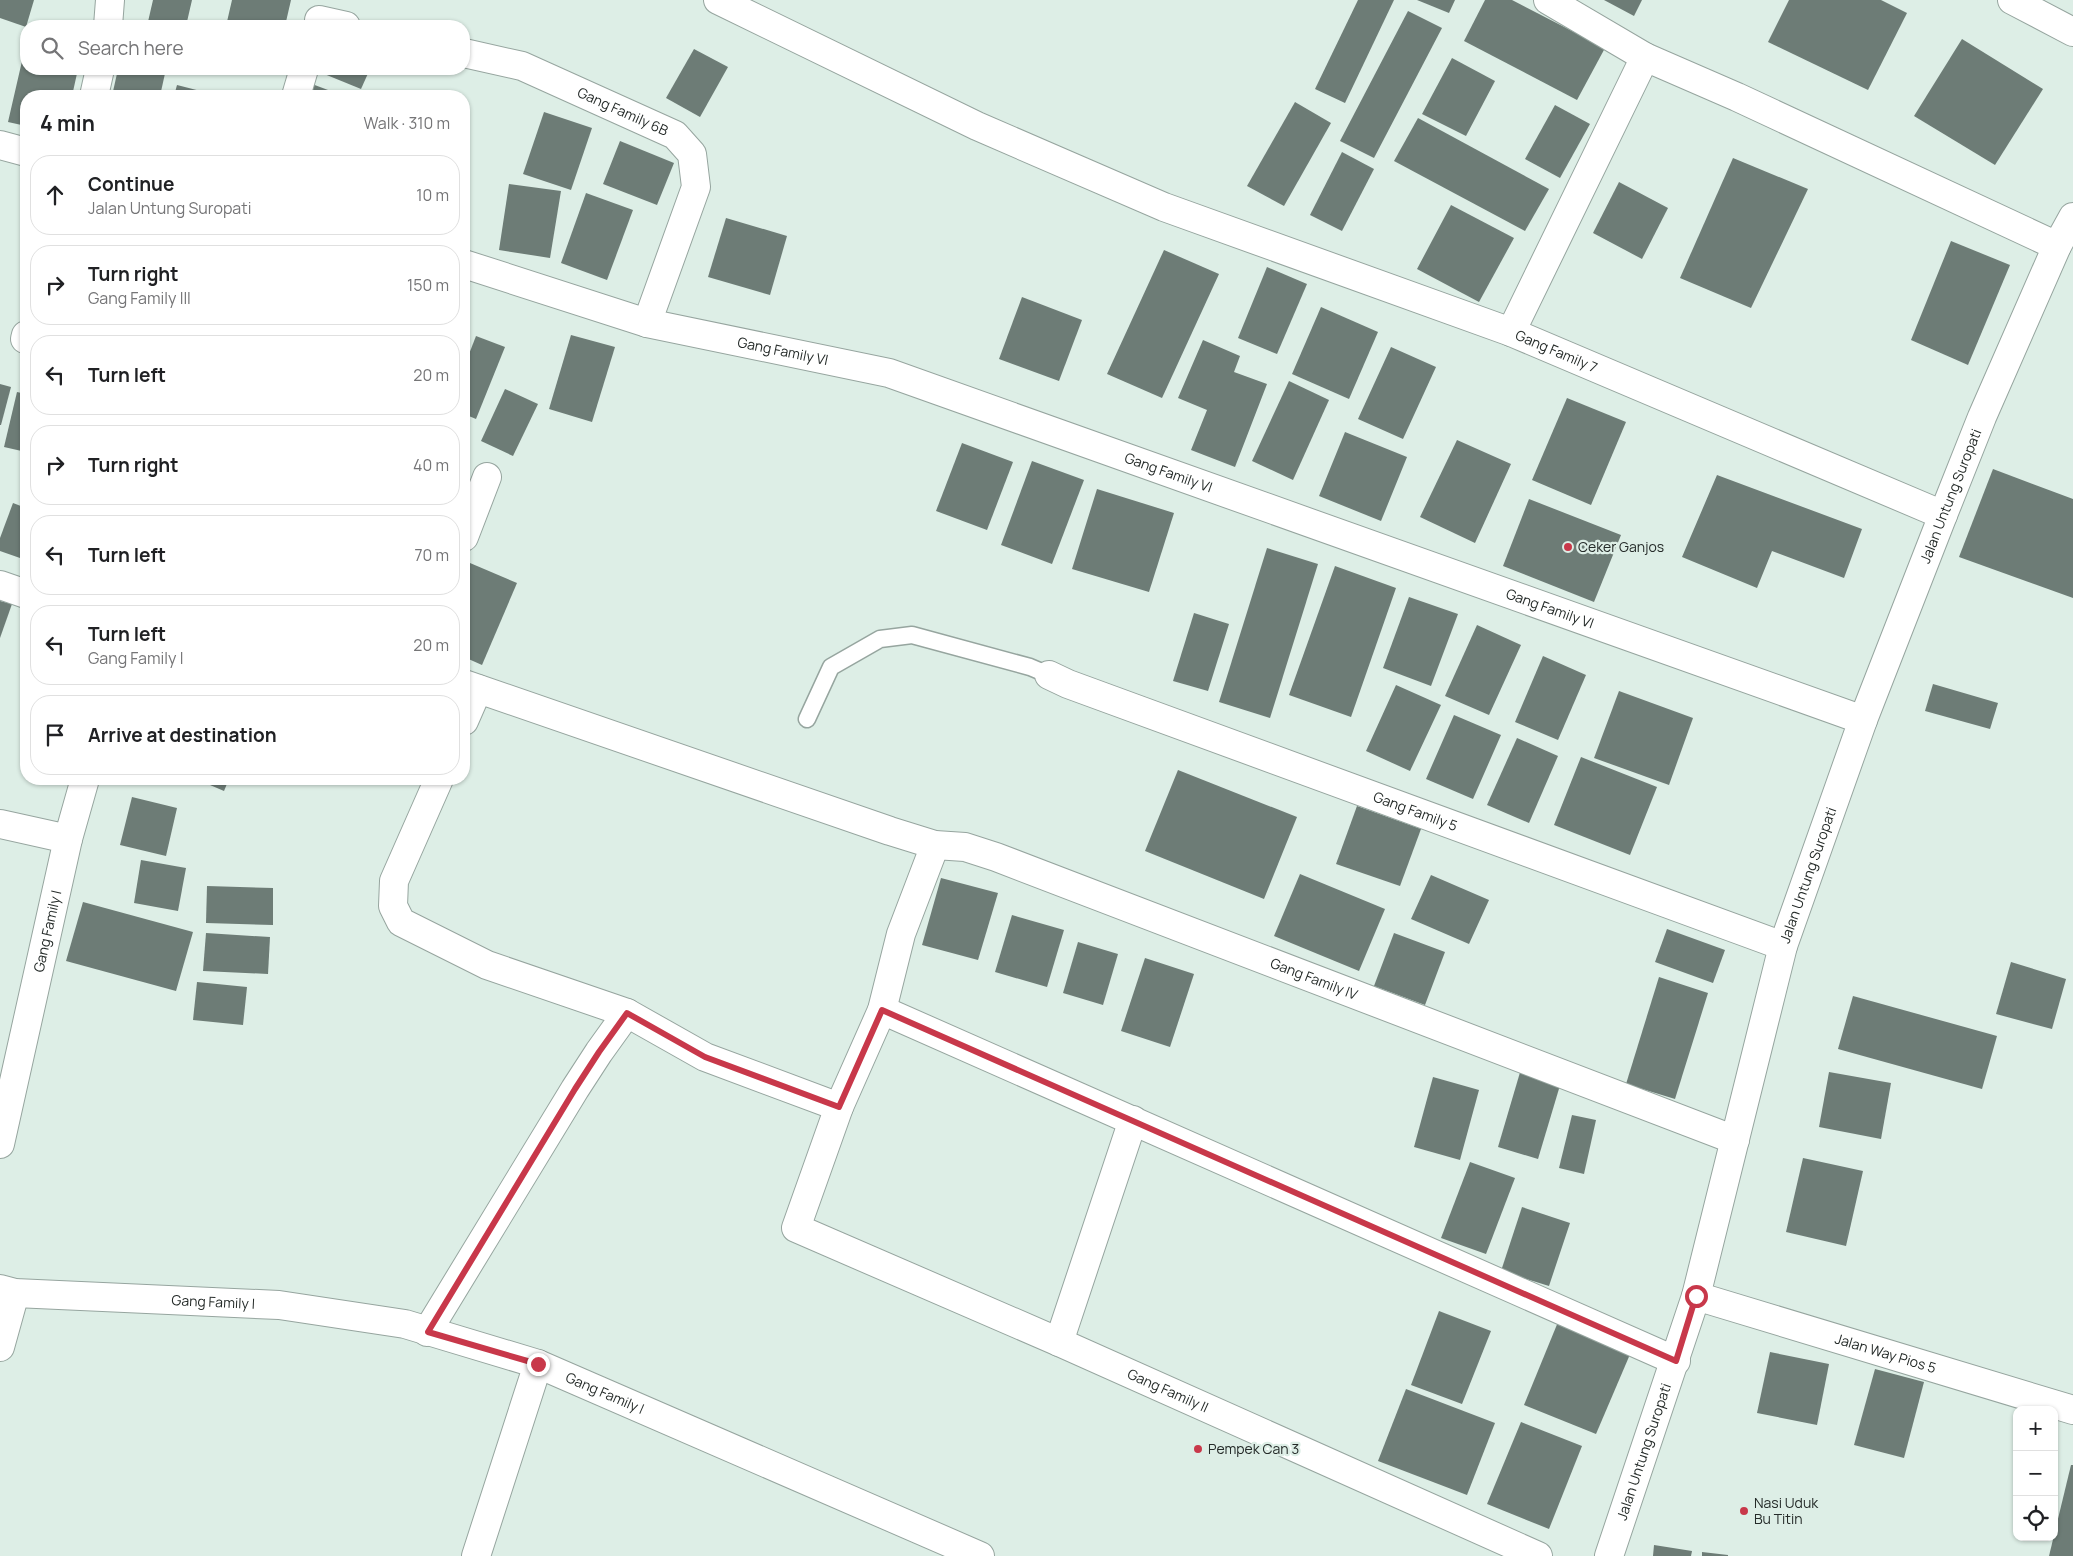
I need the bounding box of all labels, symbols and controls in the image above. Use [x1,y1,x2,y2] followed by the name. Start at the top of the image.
[20,20,470,75] search box
[38,34,66,62] icon: search
[78,35,184,61] text: Search here
[575,82,672,140] street label: Gang Family 6B
[40,109,95,137] text: 4 min
[364,112,450,134] text: Walk · 310 m
[88,171,174,197] text: Continue
[41,181,69,209] icon: ahead
[416,184,449,206] text: 10 m
[88,197,251,219] text: Jalan Untung Suropati
[88,261,178,287] text: Turn right
[41,271,69,299] icon: right
[407,274,449,296] text: 150 m
[88,287,191,309] text: Gang Family III
[1513,325,1601,377] street label: Gang Family 7
[736,332,830,369] street label: Gang Family VI
[41,361,69,389] icon: left
[88,362,166,388] text: Turn left
[413,364,449,386] text: 20 m
[1915,426,1985,566] street label: Jalan Untung Suropati
[1122,448,1215,496] street label: Gang Family VI
[41,451,69,479] icon: right
[88,452,178,478] text: Turn right
[413,454,449,476] text: 40 m
[1578,537,1664,556] place label: Ceker Ganjos
[41,541,69,569] icon: left
[1562,541,1574,553] marker: Ceker Ganjos
[88,542,166,568] text: Turn left
[414,544,449,566] text: 70 m
[1504,584,1597,632] street label: Gang Family VI
[88,621,166,647] text: Turn left
[41,631,69,659] icon: left
[413,634,449,656] text: 20 m
[88,647,183,669] text: Gang Family I
[41,721,69,749] icon: arrive
[88,722,277,748] text: Arrive at destination
[1371,787,1460,835] street label: Gang Family 5
[1775,804,1840,946] street label: Jalan Untung Suropati
[29,888,65,974] street label: Gang Family I
[1268,953,1361,1004] street label: Gang Family IV
[1685,1285,1708,1308] route start
[171,1290,255,1313] street label: Gang Family I
[1833,1329,1939,1377] street label: Jalan Way Pios 5
[527,1353,550,1376] route end
[1125,1364,1212,1417] street label: Gang Family II
[563,1367,647,1418] street label: Gang Family I
[1612,1381,1675,1522] street label: Jalan Untung Suropati
[2013,1406,2058,1541] map controls
[2013,1406,2058,1451] button: +
[1208,1439,1299,1458] place label: Pempek Can 3
[1192,1443,1204,1455] marker: Pempek Can 3
[2013,1451,2058,1496] button: −
[1754,1493,1819,1528] place label: Nasi Uduk Bu Titin
[2013,1496,2058,1541] button: locate
[1738,1505,1750,1517] marker: Nasi Uduk Bu Titin

